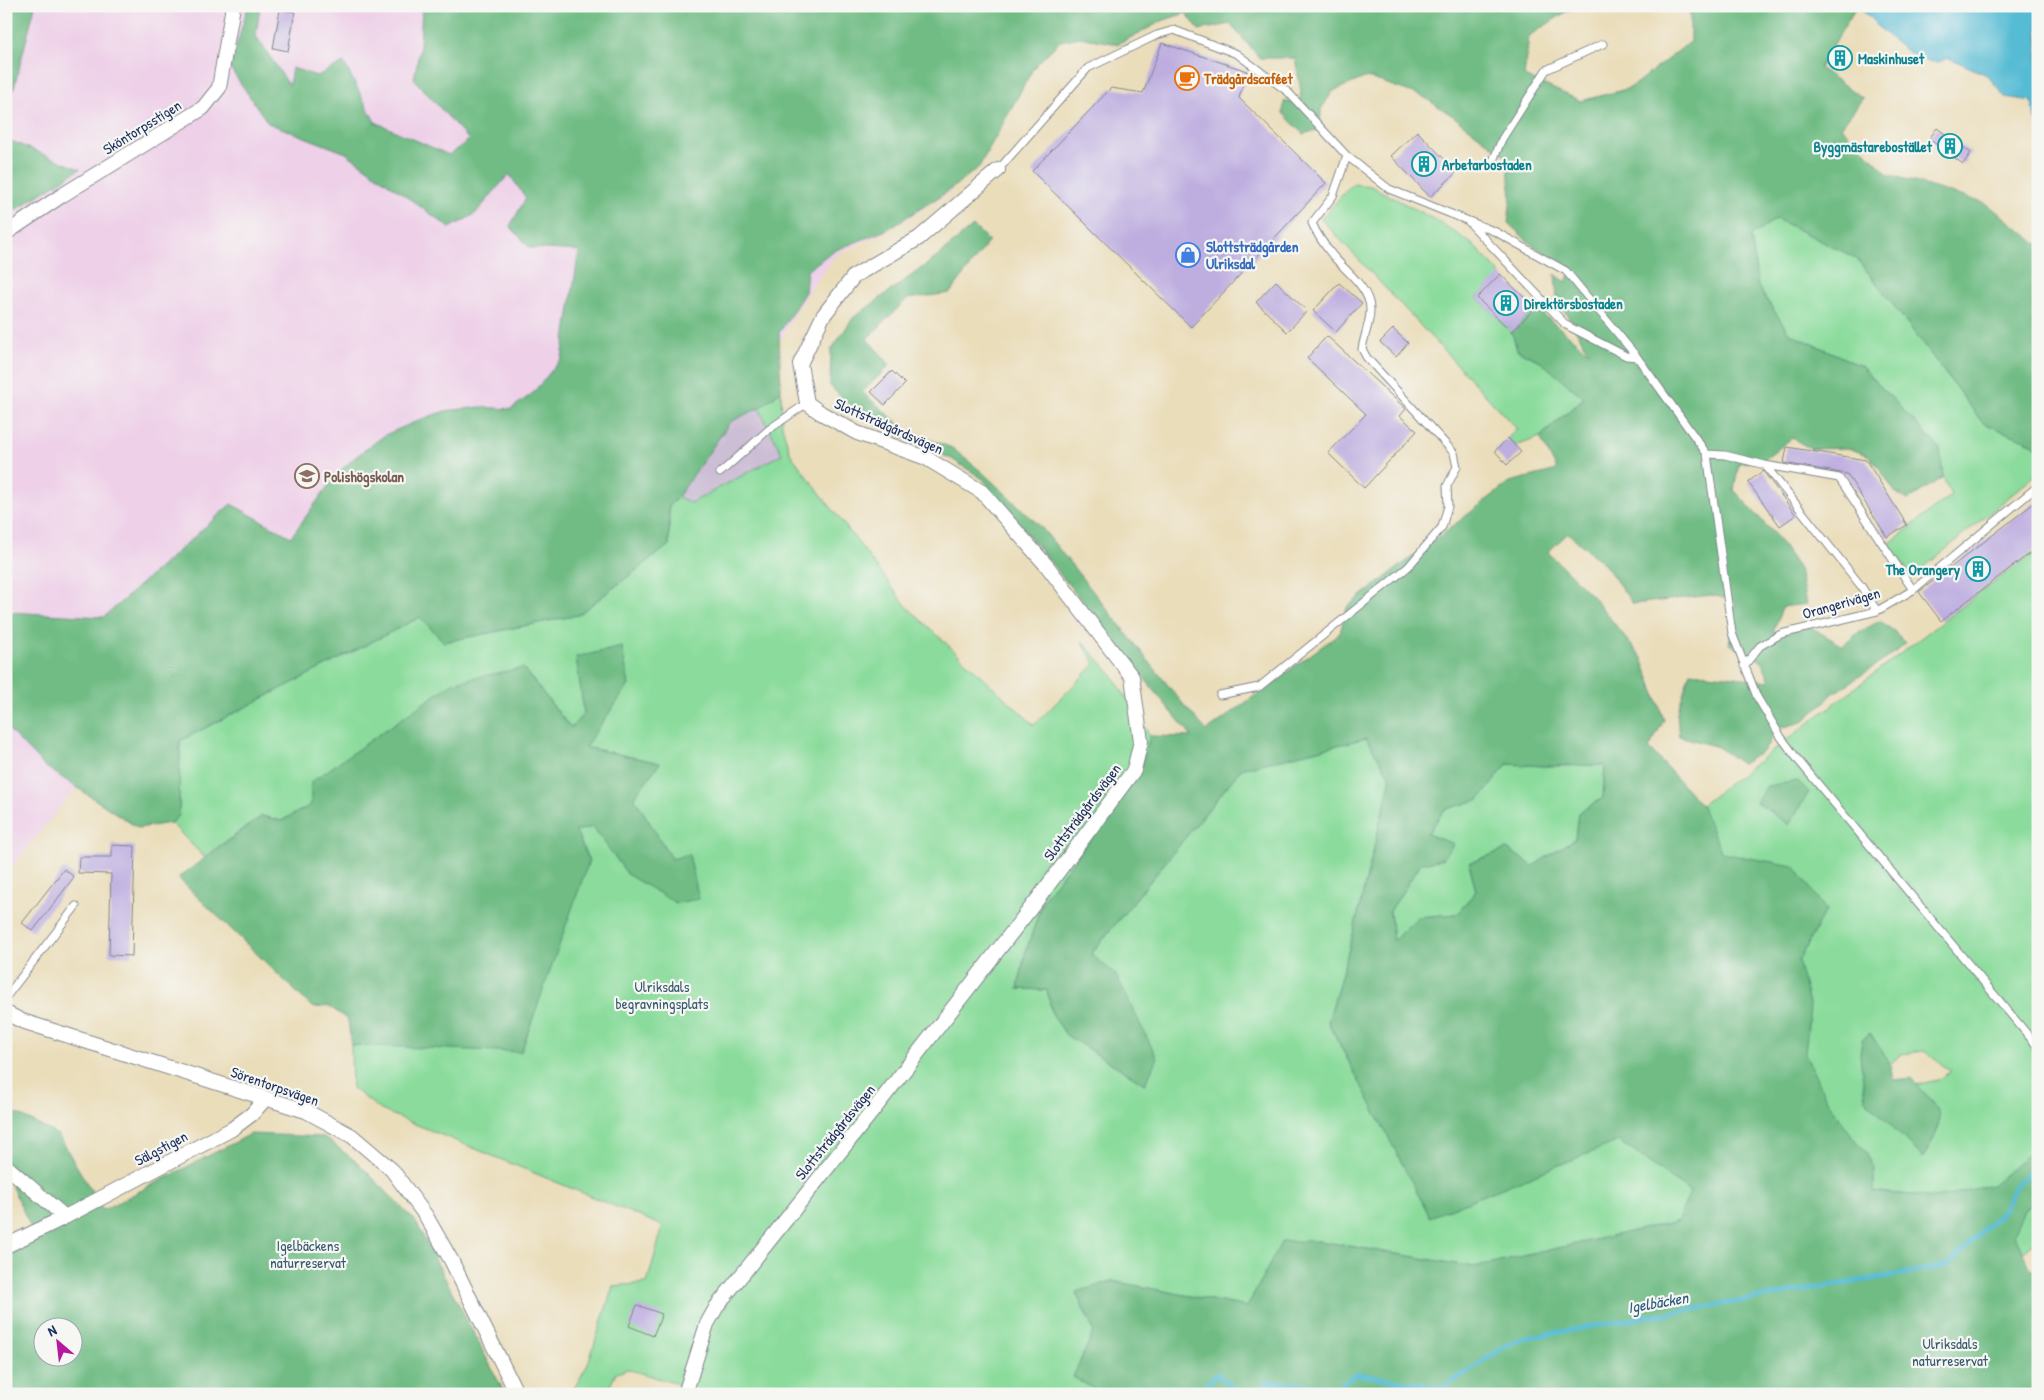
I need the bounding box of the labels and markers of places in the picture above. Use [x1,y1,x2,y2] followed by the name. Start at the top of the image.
[1827,45,1853,71] building icon: Maskinhuset
[1858,48,1925,69] place label: Maskinhuset
[1174,65,1200,91] cafe icon: Trädgårdscaféet
[1203,68,1294,90] place label: Trädgårdscaféet
[1937,133,1963,159] building icon: Byggmästarebostället
[1813,136,1933,158] place label: Byggmästarebostället
[1411,151,1437,177] building icon: Arbetarbostaden
[1442,154,1532,175] place label: Arbetarbostaden
[1206,236,1299,274] place label: Slottsträdgården Ulriksdal
[1175,242,1201,268] shop icon: Slottsträdgården Ulriksdal
[1493,290,1519,316] building icon: Direktörsbostaden
[1524,293,1623,314] place label: Direktörsbostaden
[294,463,320,489] school or university icon: Polishögskolan
[324,466,404,488] place label: Polishögskolan
[1965,556,1991,582] building icon: The Orangery
[1885,559,1961,581] place label: The Orangery

